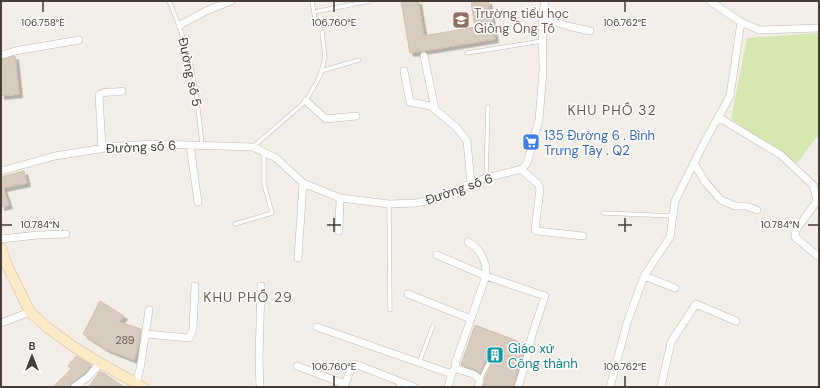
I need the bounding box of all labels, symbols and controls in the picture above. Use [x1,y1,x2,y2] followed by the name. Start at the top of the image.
[474,5,569,37] place label: Trường tiểu học Giồng Ông Tố
[451,10,471,30] school or university icon: Trường tiểu học Giồng Ông Tố
[21,16,65,29] text: 106.758°E
[312,16,357,29] text: 106.760°E
[603,16,647,29] text: 106.762°E
[174,36,206,108] street label: Đường số 5
[567,101,657,119] district label: KHU PHỐ 32
[544,127,655,159] place label: 135 Đường 6 . Bình Trưng Tây . Q2
[521,132,541,152] supermarket icon: 135 Đường 6 . Bình Trưng Tây . Q2
[105,137,177,157] street label: Đường số 6
[423,169,495,209] street label: Đường số 6
[21,218,60,231] text: 10.784°N
[761,218,800,231] text: 10.784°N
[203,288,293,306] district label: KHU PHỐ 29
[115,333,135,347] house number: 289
[12,336,52,376] north arrow
[28,339,36,353] text: B
[508,340,578,372] place label: Giáo xứ Công thành
[485,345,505,365] building icon: Giáo xứ Công thành
[312,360,357,373] text: 106.760°E
[603,360,647,373] text: 106.762°E

